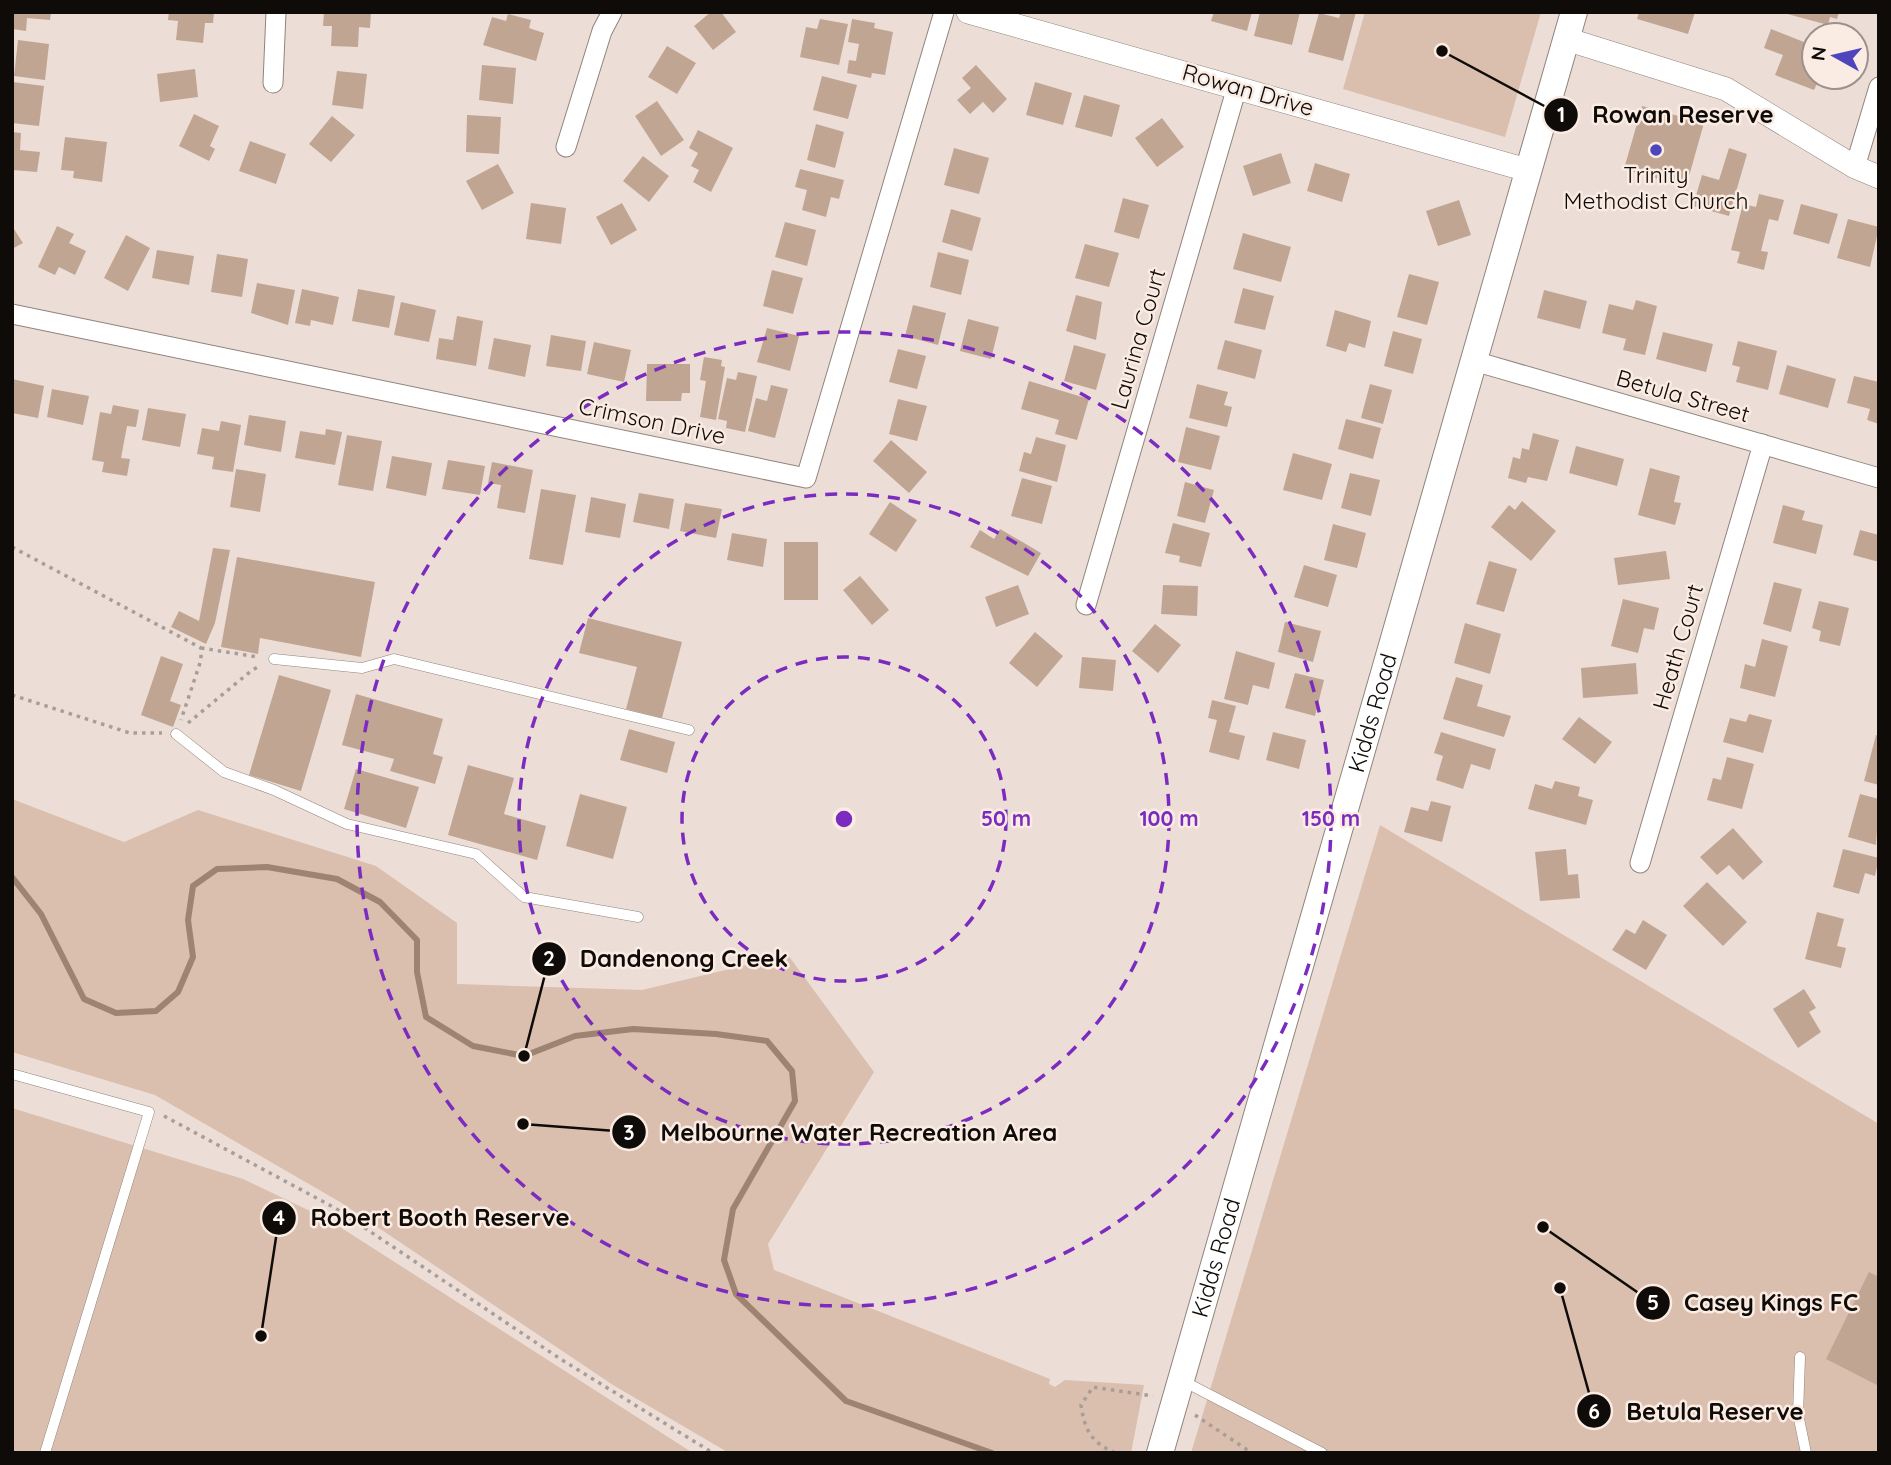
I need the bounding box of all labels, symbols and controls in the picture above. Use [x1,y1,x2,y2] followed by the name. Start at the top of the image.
[1800,21,1870,91] north arrow
[1805,45,1831,62] text: N
[1179,57,1317,122] street label: Rowan Drive
[1544,92,1788,137] callout: Rowan Reserve
[1592,99,1774,129] text: Rowan Reserve
[1557,101,1565,127] text: 1
[1648,142,1664,158] marker: Trinity Methodist Church
[1564,160,1749,215] place label: Trinity Methodist Church
[1104,265,1171,413] street label: Laurina Court
[1613,363,1753,428] street label: Betula Street
[576,391,728,450] street label: Crimson Drive
[1646,580,1709,713] street label: Heath Court
[1341,650,1403,776] street label: Kidds Road
[981,805,1031,831] text: 50 m
[1139,805,1199,831] text: 100 m
[1302,805,1360,831] text: 150 m
[832,807,856,831] centre of rings
[531,936,803,981] callout: Dandenong Creek
[580,943,788,973] text: Dandenong Creek
[543,945,555,971] text: 2
[612,1110,1072,1155] callout: Melbourne Water Recreation Area
[661,1117,1057,1147] text: Melbourne Water Recreation Area
[623,1119,635,1145] text: 3
[262,1195,584,1240] callout: Robert Booth Reserve
[1185,1195,1246,1321] street label: Kidds Road
[310,1202,570,1232] text: Robert Booth Reserve
[273,1204,285,1230] text: 4
[1635,1281,1872,1326] callout: Casey Kings FC
[1684,1287,1858,1317] text: Casey Kings FC
[1647,1289,1659,1315] text: 5
[1577,1389,1817,1434] callout: Betula Reserve
[1626,1396,1804,1426] text: Betula Reserve
[1588,1398,1600,1424] text: 6

